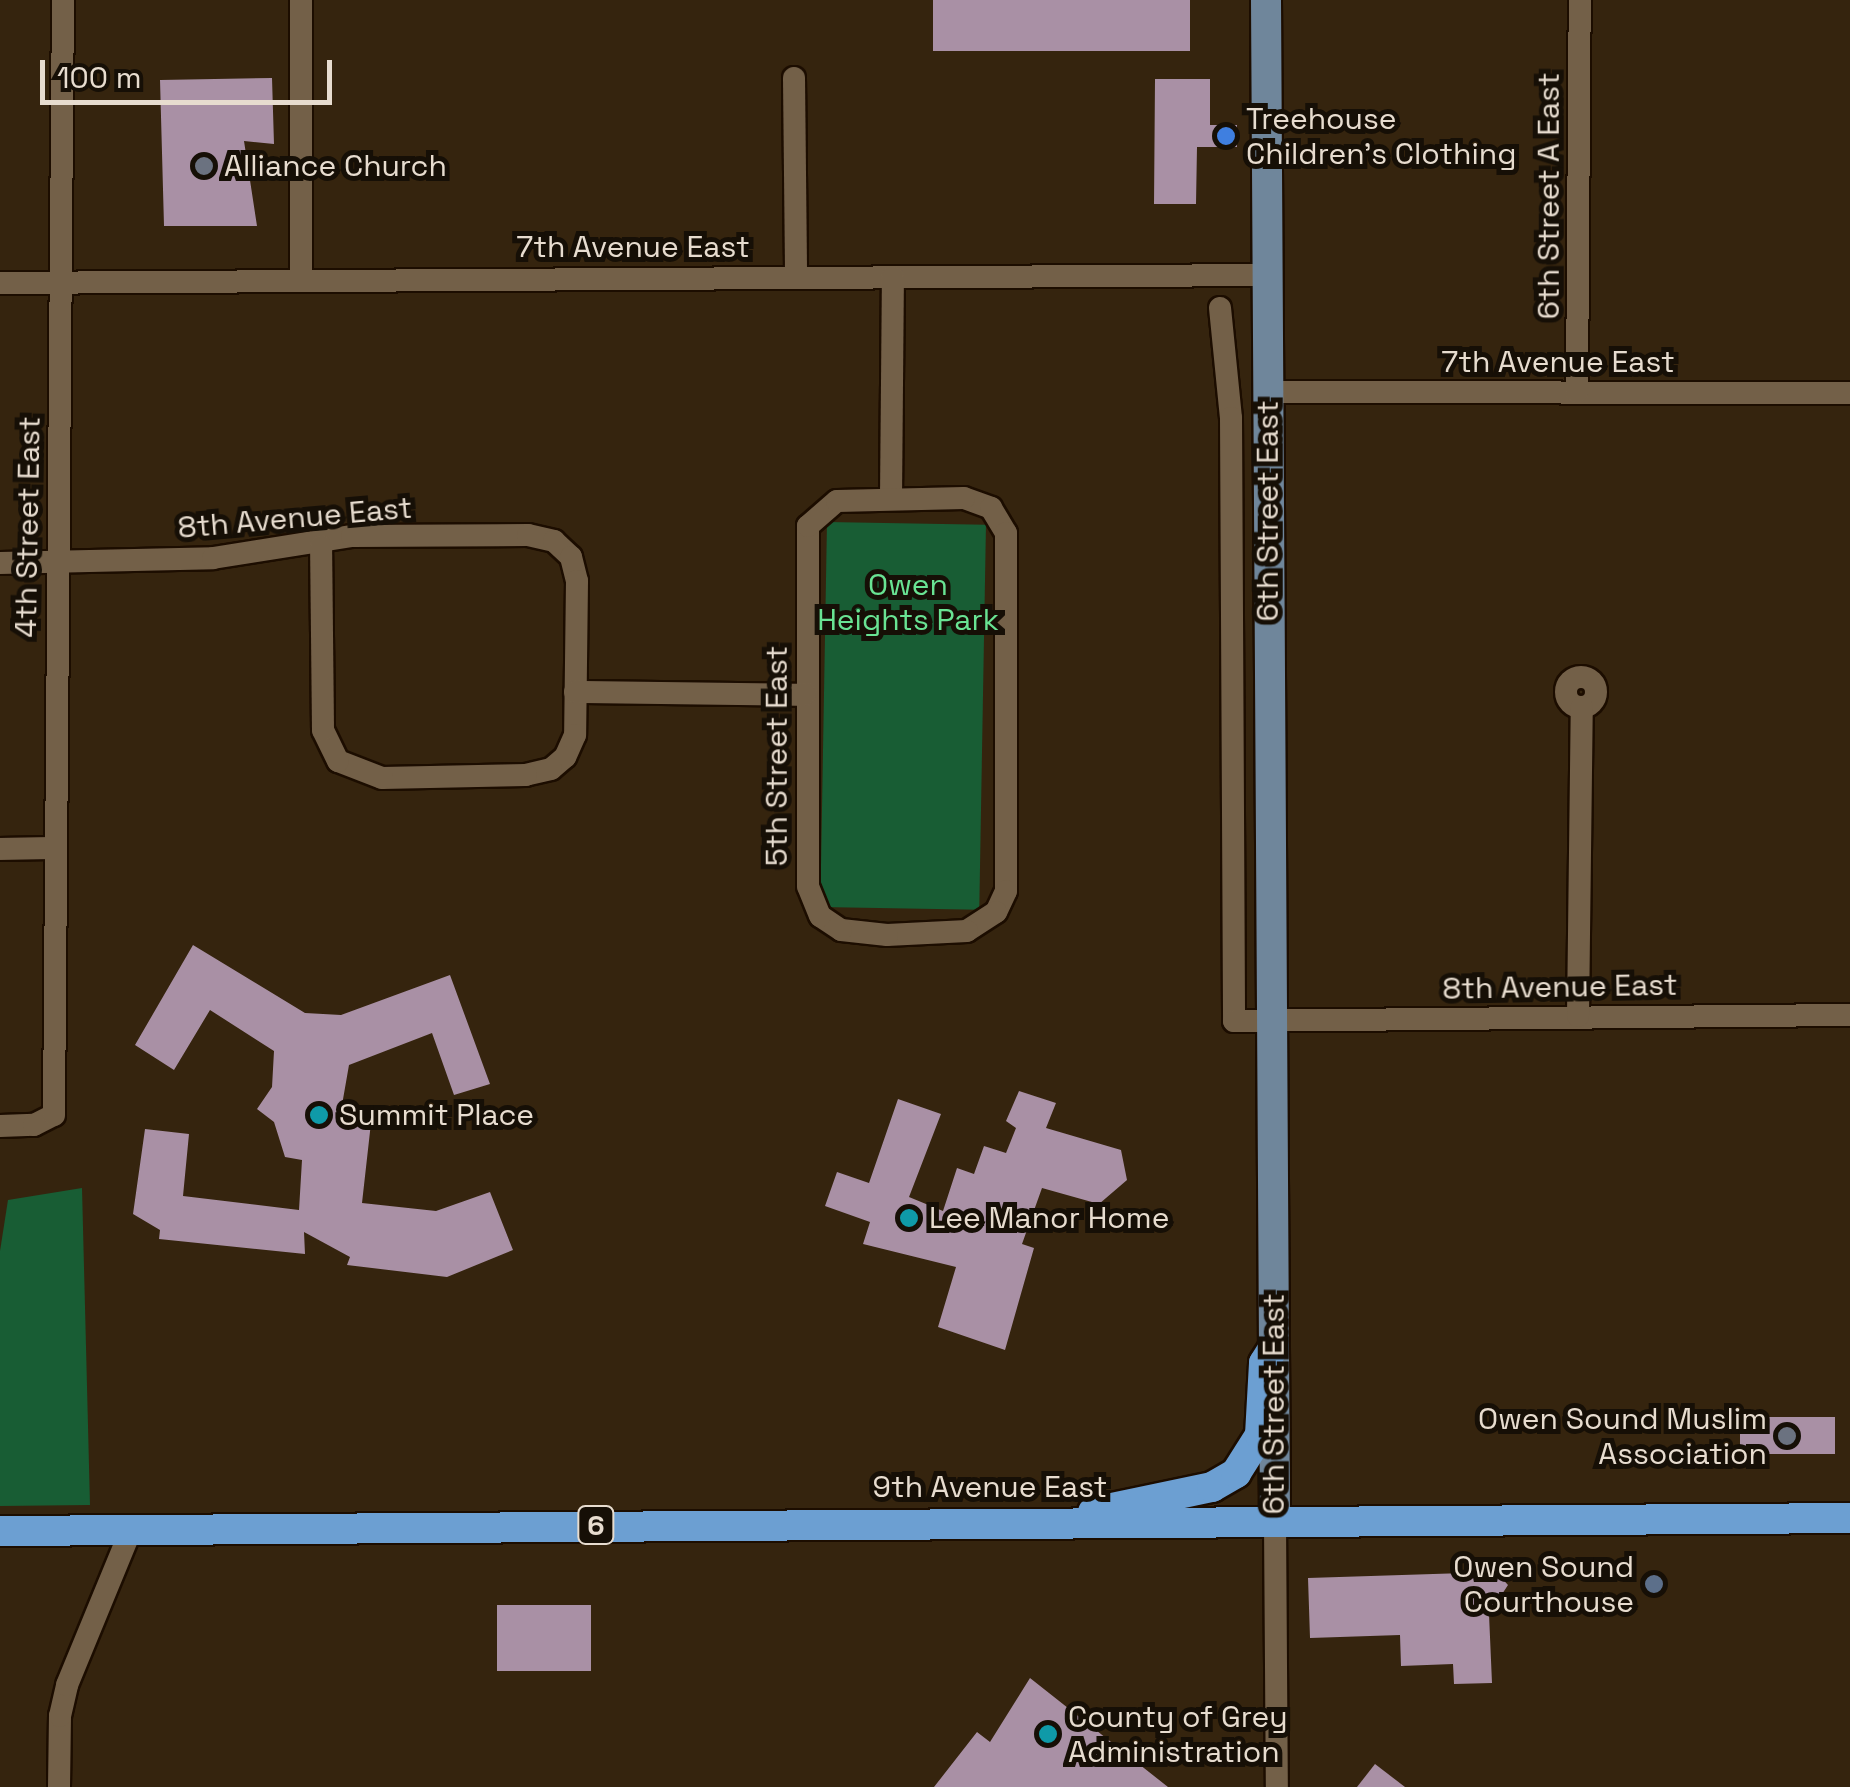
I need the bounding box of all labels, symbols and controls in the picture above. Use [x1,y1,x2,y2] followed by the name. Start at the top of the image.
[45,40,338,102] scale bar
[57,58,142,97] text: 100 m
[1531,72,1567,320] street label: 6th Street A East
[1246,101,1516,172] place label: Treehouse Children's Clothing
[1215,125,1237,147] marker: Treehouse Children's Clothing
[224,148,447,184] place label: Alliance Church
[193,155,215,177] marker: Alliance Church
[516,229,750,265] street label: 7th Avenue East
[1441,344,1675,380] street label: 7th Avenue East
[1250,401,1286,621] street label: 6th Street East
[8,416,48,638] street label: 4th Street East
[176,490,414,546] street label: 8th Avenue East
[817,567,999,638] park label: Owen Heights Park
[759,646,795,866] street label: 5th Street East
[1442,967,1678,1007] street label: 8th Avenue East
[339,1097,534,1133] place label: Summit Place
[308,1104,330,1126] marker: Summit Place
[929,1200,1169,1236] place label: Lee Manor Home
[898,1207,920,1229] marker: Lee Manor Home
[1256,1294,1292,1514] street label: 6th Street East
[1478,1401,1767,1472] place label: Owen Sound Muslim Association
[1776,1425,1798,1447] marker: Owen Sound Muslim Association
[872,1469,1108,1505] street label: 9th Avenue East
[576,1502,616,1548] road number: 6
[1453,1549,1634,1620] place label: Owen Sound Courthouse
[1643,1573,1665,1595] marker: Owen Sound Courthouse
[1068,1699,1288,1770] place label: County of Grey Administration
[1037,1723,1059,1745] marker: County of Grey Administration

